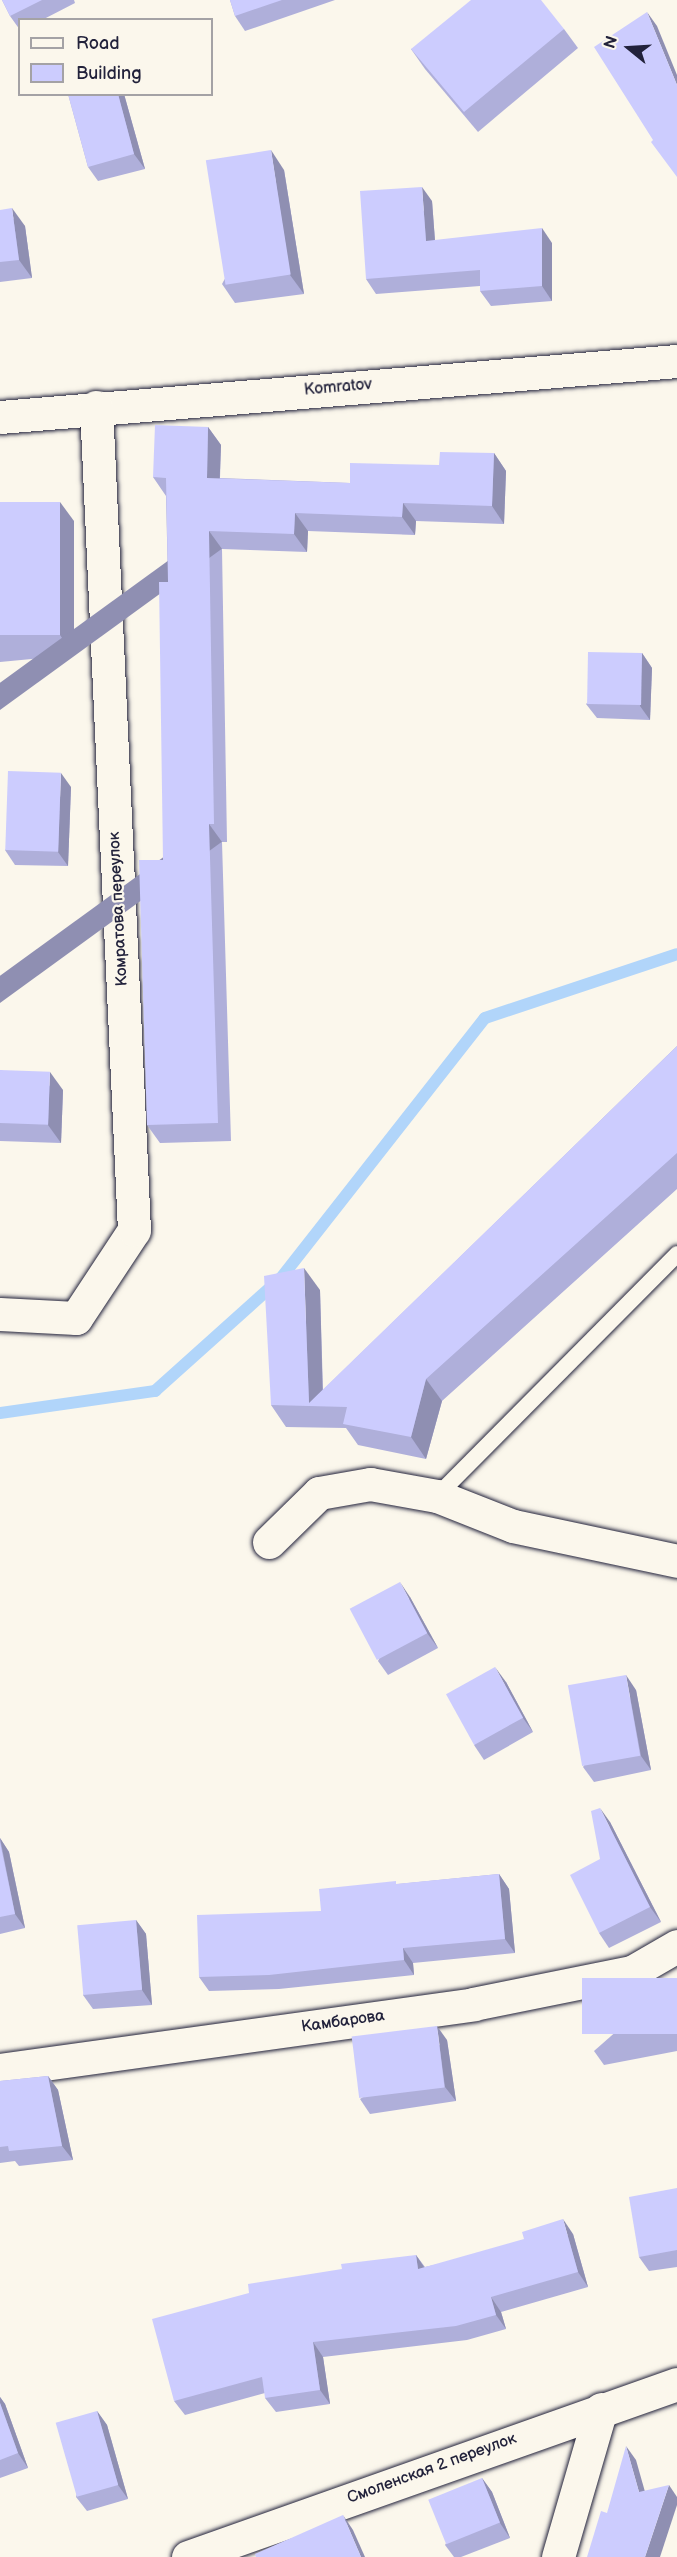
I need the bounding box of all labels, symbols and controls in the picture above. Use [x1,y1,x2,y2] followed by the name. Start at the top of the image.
[18,18,213,96] legend
[599,18,659,78] north arrow
[76,33,120,54] text: Road
[601,34,622,51] text: N
[76,63,142,84] text: Building
[303,375,373,401] street label: Komratov
[105,831,133,987] street label: Комратова переулок
[300,2007,386,2037] street label: Камбарова
[345,2429,519,2509] street label: Смоленская 2 переулок

